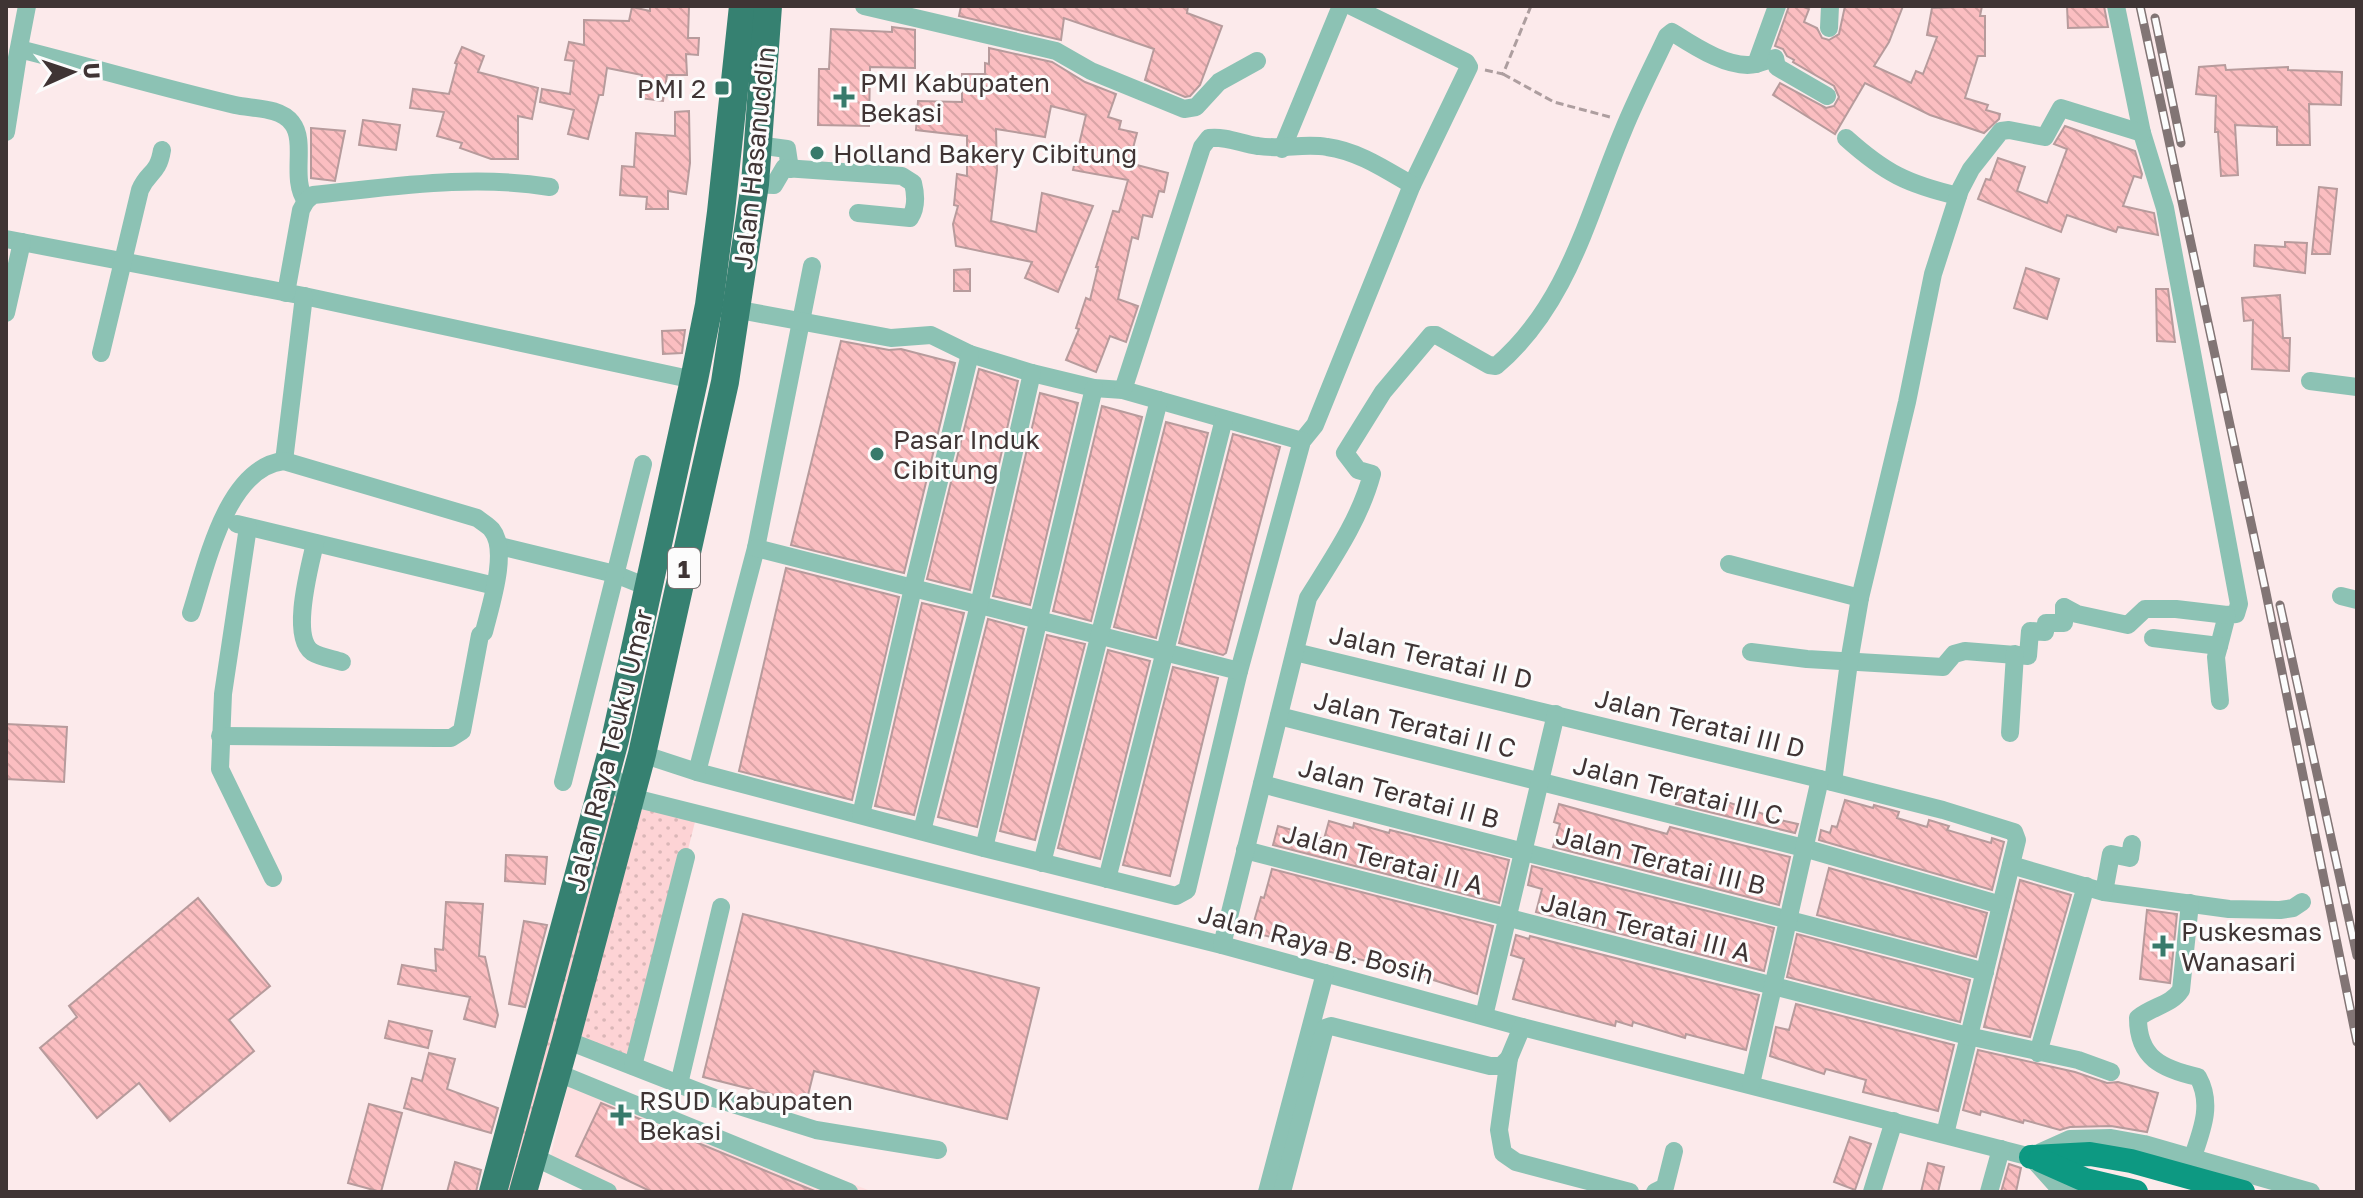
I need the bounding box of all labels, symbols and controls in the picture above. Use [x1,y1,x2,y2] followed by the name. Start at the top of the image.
[32,32,112,112] north arrow
[727,45,781,271] street label: Jalan Hasanuddin
[79,62,106,80] text: U
[860,67,1050,128] place label: PMI Kabupaten Bekasi
[637,73,706,104] place label: PMI 2
[713,79,731,97] marker: PMI 2
[835,88,853,106] marker: PMI Kabupaten Bekasi
[833,138,1137,169] place label: Holland Bakery Cibitung
[808,144,826,162] marker: Holland Bakery Cibitung
[893,424,1040,485] place label: Pasar Induk Cibitung
[868,445,886,463] marker: Pasar Induk Cibitung
[668,548,700,588] road number: 1
[559,606,659,894] street label: Jalan Raya Teuku Umar
[1326,619,1536,695] street label: Jalan Teratai II D
[1592,682,1808,764] street label: Jalan Teratai III D
[1311,684,1519,764] street label: Jalan Teratai II C
[1570,749,1786,831] street label: Jalan Teratai III C
[1295,751,1503,835] street label: Jalan Teratai II B
[1279,817,1487,901] street label: Jalan Teratai II A
[1553,819,1769,901] street label: Jalan Teratai III B
[1538,886,1754,968] street label: Jalan Teratai III A
[1195,898,1437,990] street label: Jalan Raya B. Bosih
[2181,916,2322,977] place label: Puskesmas Wanasari
[2152,935,2174,957] marker: Puskesmas Wanasari
[639,1085,853,1146] place label: RSUD Kabupaten Bekasi
[610,1104,632,1126] marker: RSUD Kabupaten Bekasi

